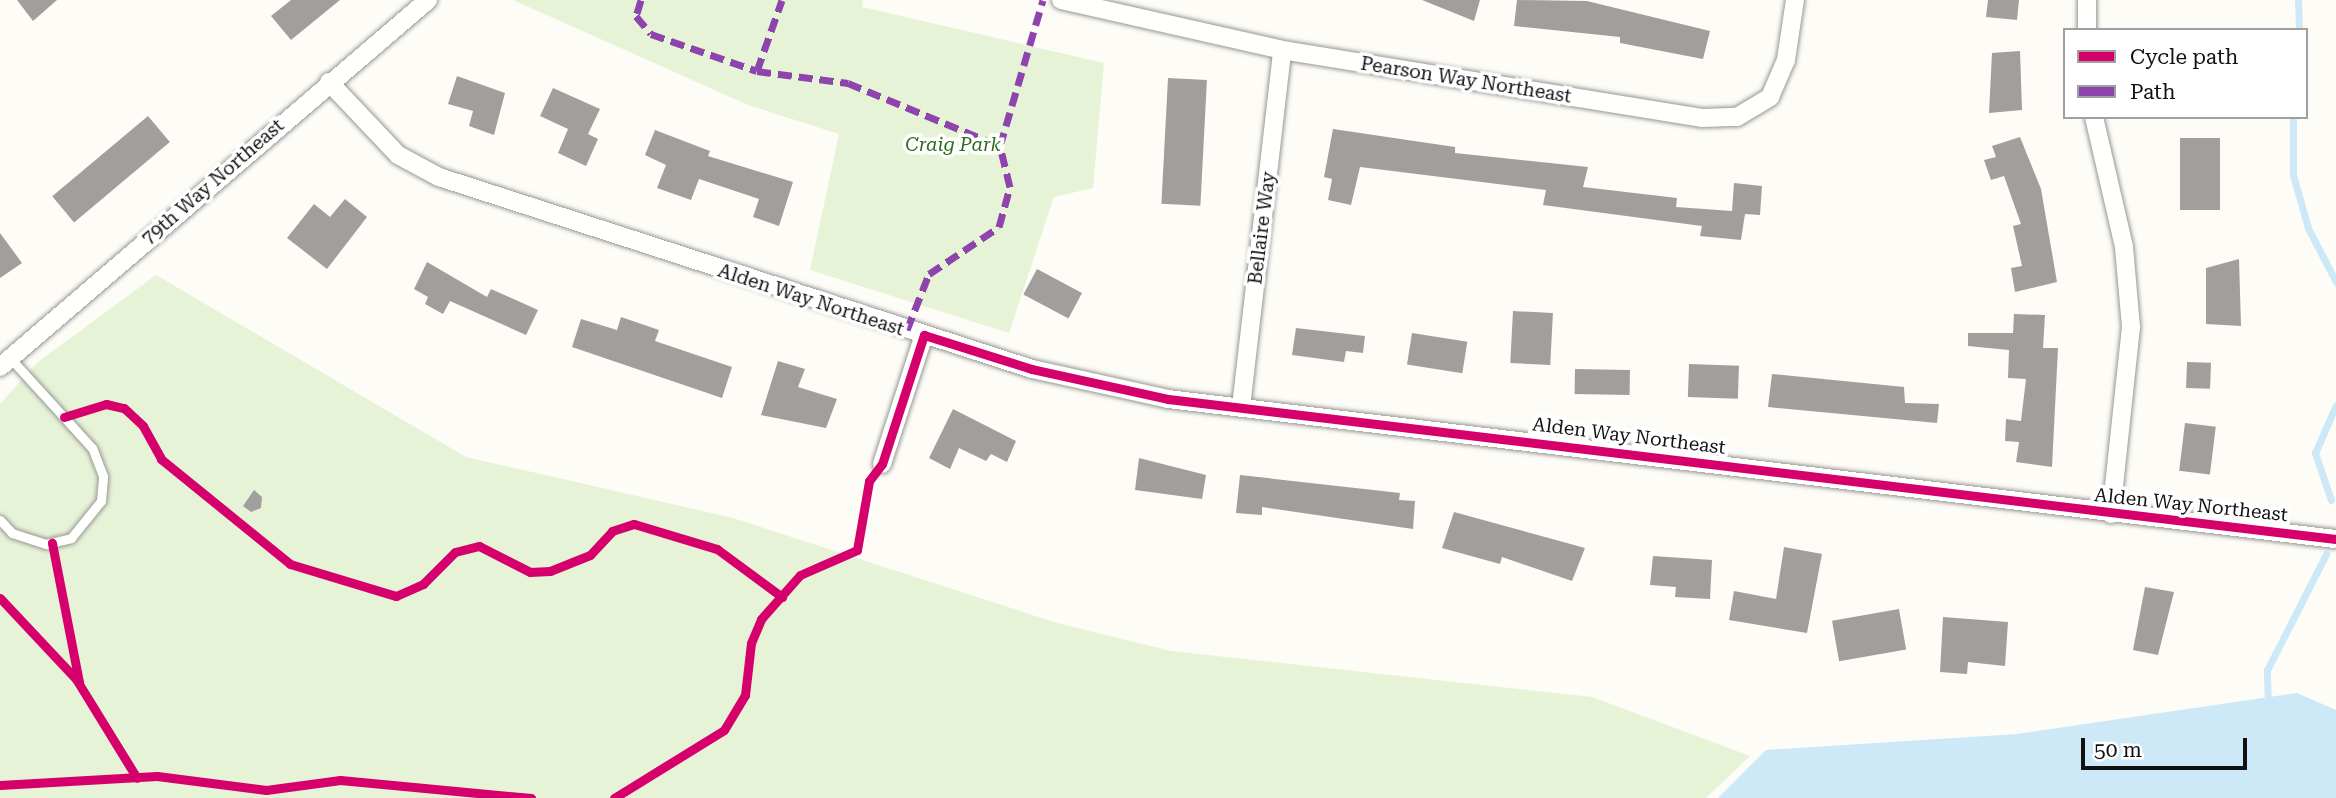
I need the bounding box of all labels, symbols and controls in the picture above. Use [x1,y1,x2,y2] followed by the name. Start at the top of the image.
[2063,28,2308,119] legend
[2130,45,2238,69] text: Cycle path
[1359,52,1573,108] street label: Pearson Way Northeast
[2130,80,2176,104] text: Path
[137,114,289,250] street label: 79th Way Northeast
[905,134,1001,156] park label: Craig Park
[1244,170,1280,286] street label: Bellaire Way
[715,259,907,341] street label: Alden Way Northeast
[1531,413,1727,459] street label: Alden Way Northeast
[2093,484,2289,526] street label: Alden Way Northeast
[2084,724,2250,768] scale bar
[2094,738,2142,762] text: 50 m

